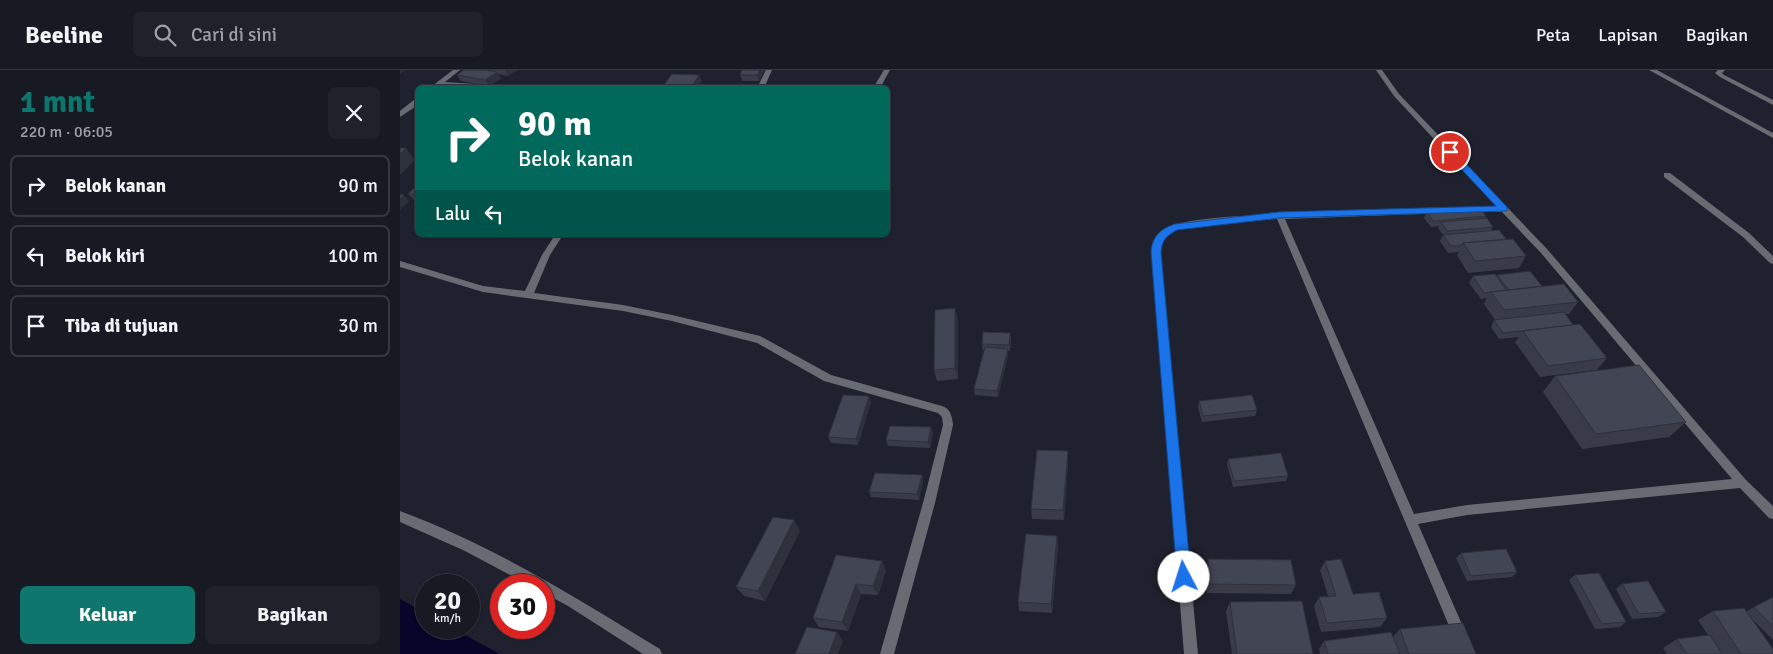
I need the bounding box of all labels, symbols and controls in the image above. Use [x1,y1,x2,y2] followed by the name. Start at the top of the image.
[133,12,483,57] search box
[25,20,103,50] text: Beeline
[151,21,179,49] icon: search
[191,23,277,47] text: Cari di sini
[1536,24,1570,46] text: Peta
[1598,24,1658,46] text: Lapisan
[1686,24,1748,46] text: Bagikan
[20,84,95,121] text: 1 mnt
[328,87,380,139] button: close
[518,102,592,145] text: 90 m
[435,105,500,170] icon: right
[20,122,113,142] text: 220 m · 06:05
[1429,131,1471,173] pin
[1436,138,1464,166] icon: arrive
[518,145,633,172] text: Belok kanan
[22,172,50,200] icon: right
[65,174,166,198] text: Belok kanan
[338,174,378,198] text: 90 m
[480,200,508,228] icon: left
[435,202,470,226] text: Lalu
[22,242,50,270] icon: left
[65,244,145,268] text: Belok kiri
[328,244,378,268] text: 100 m
[22,312,50,340] icon: arrive
[65,314,178,338] text: Tiba di tujuan
[338,314,378,338] text: 30 m
[1157,550,1209,602] position arrow
[490,574,555,639] speed limit sign: 30
[434,585,461,616] text: 20
[20,586,195,644] button: Keluar
[205,586,380,644] button: Bagikan
[434,611,461,626] text: km/h

